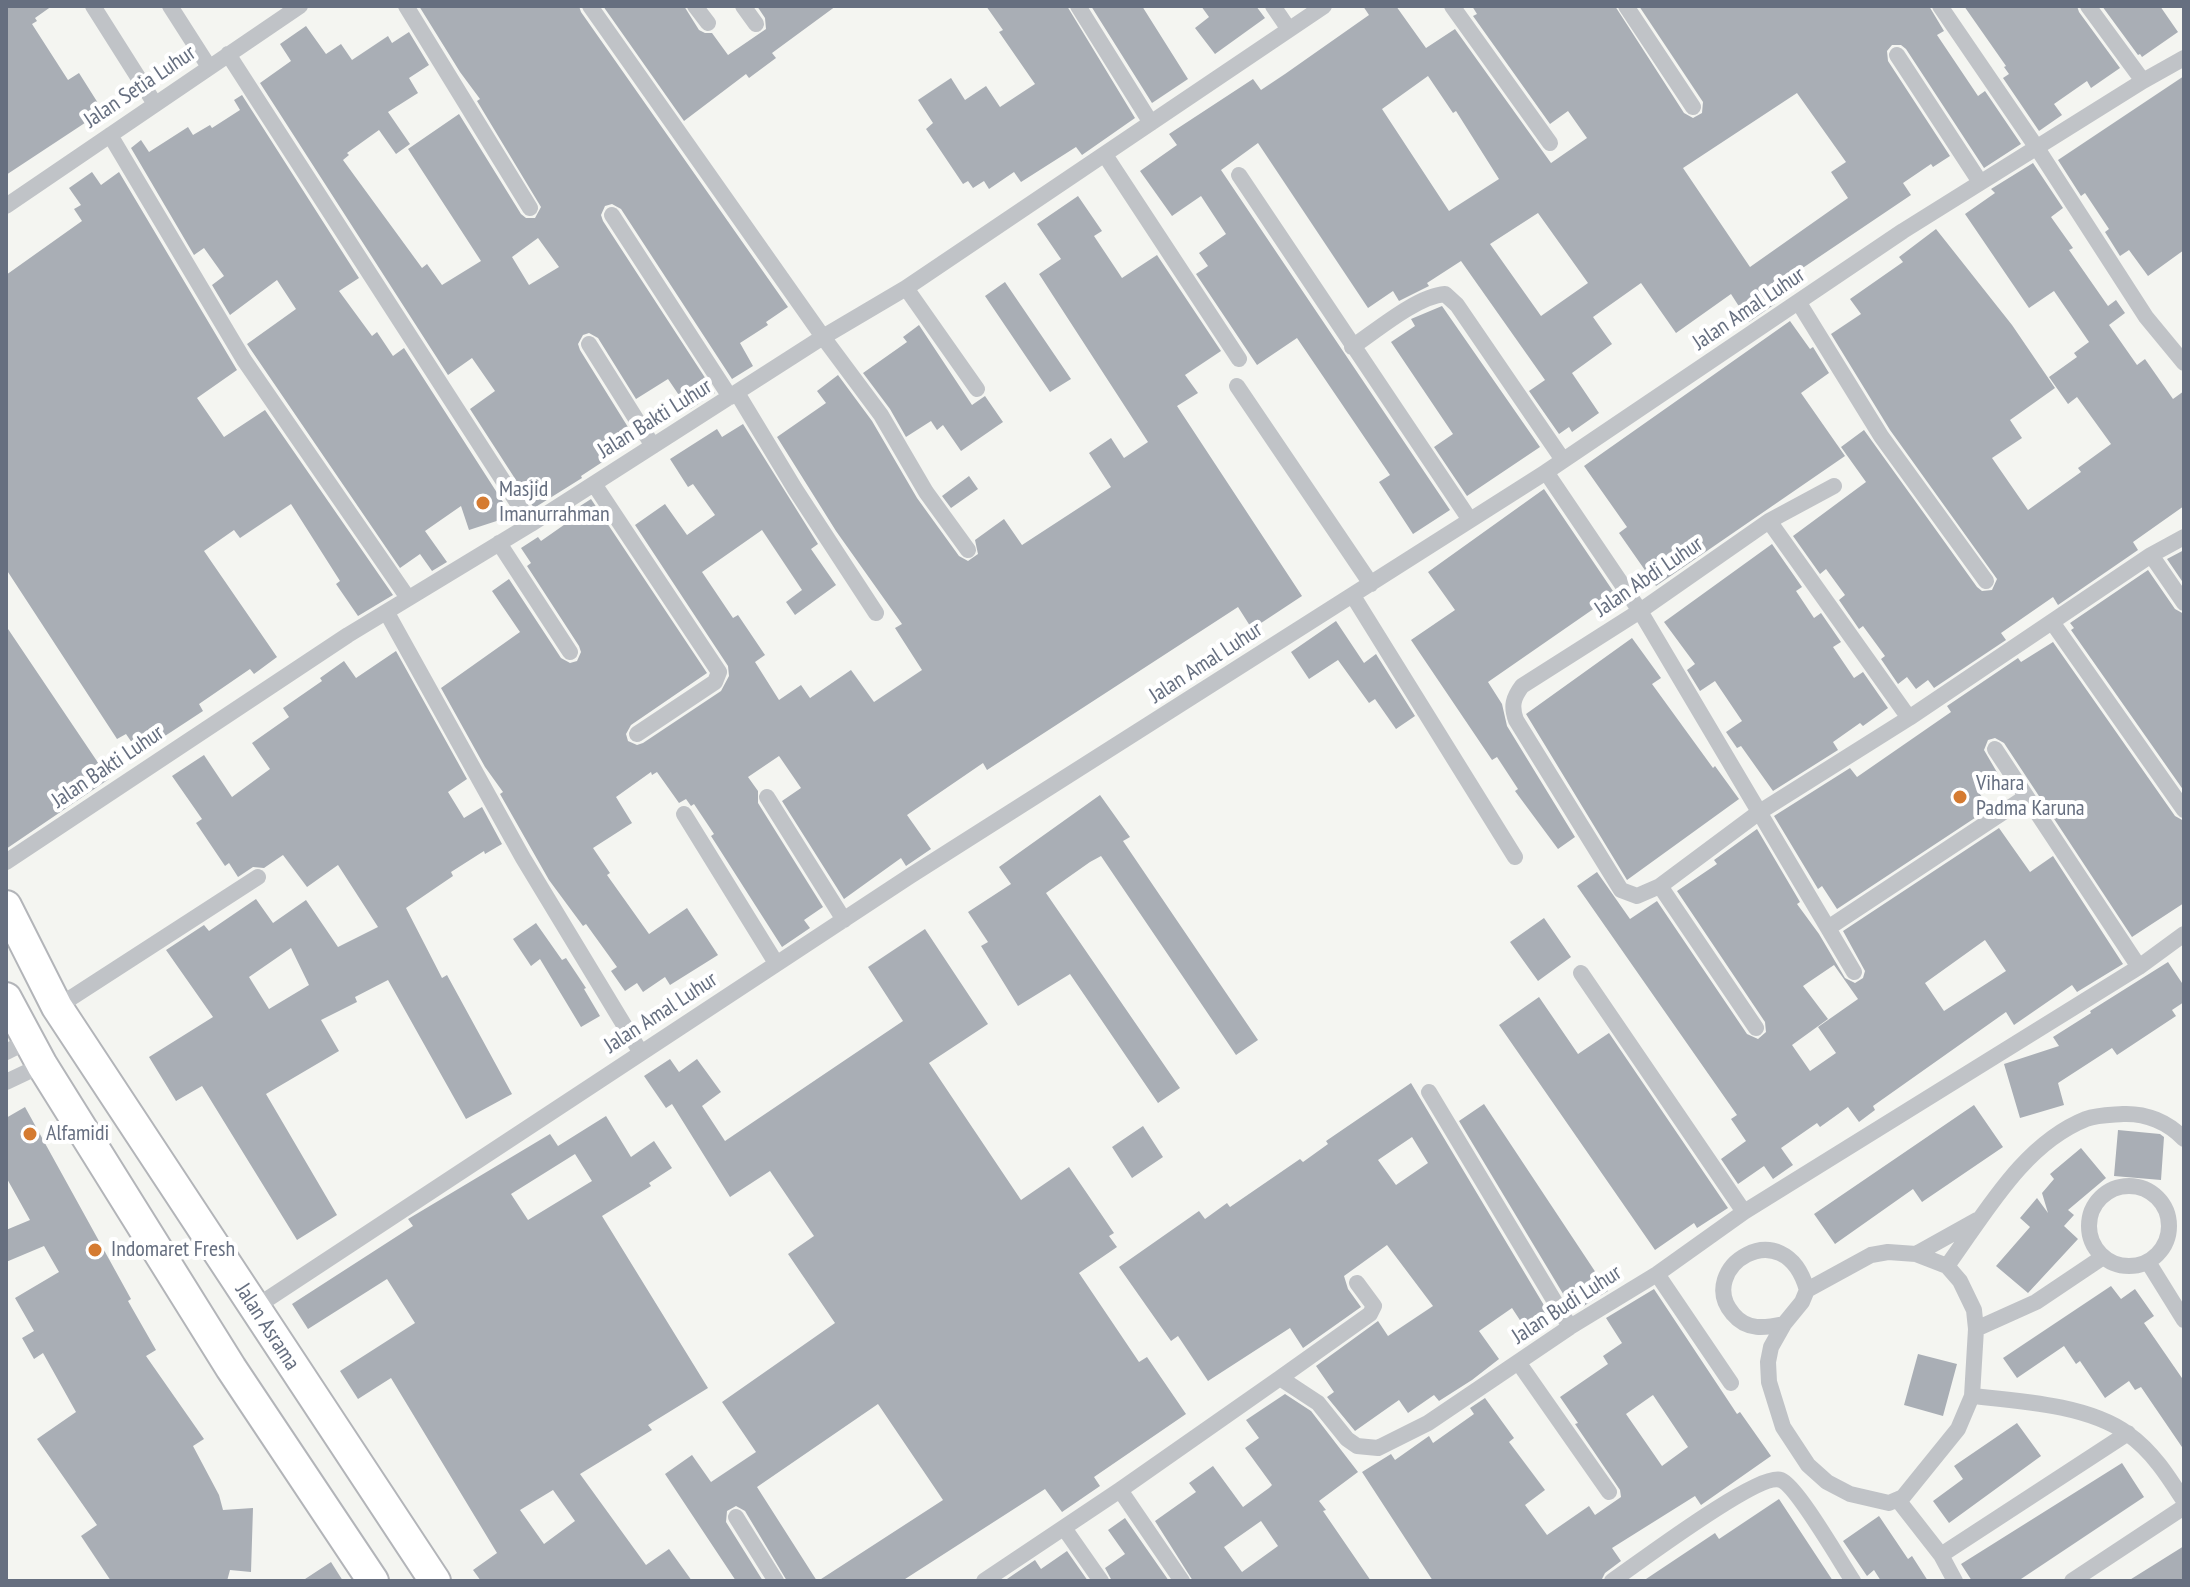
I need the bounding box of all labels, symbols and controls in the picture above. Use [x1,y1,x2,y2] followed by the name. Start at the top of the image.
[79,40,201,134] street label: Jalan Setia Luhur
[1688,262,1810,356] street label: Jalan Amal Luhur
[593,374,717,464] street label: Jalan Bakti Luhur
[499,477,610,528] place label: Masjid Imanurrahman
[474,494,492,512] marker: Masjid Imanurrahman
[1590,531,1708,623] street label: Jalan Abdi Luhur
[1145,617,1267,709] street label: Jalan Amal Luhur
[47,720,169,814] street label: Jalan Bakti Luhur
[1976,771,2085,822] place label: Vihara Padma Karuna
[1951,788,1969,806] marker: Vihara Padma Karuna
[600,967,722,1059] street label: Jalan Amal Luhur
[46,1121,109,1147] place label: Alfamidi
[21,1125,39,1143] marker: Alfamidi
[111,1237,235,1263] place label: Indomaret Fresh
[86,1241,104,1259] marker: Indomaret Fresh
[1507,1260,1627,1350] street label: Jalan Budi Luhur
[229,1279,305,1375] street label: Jalan Asrama

